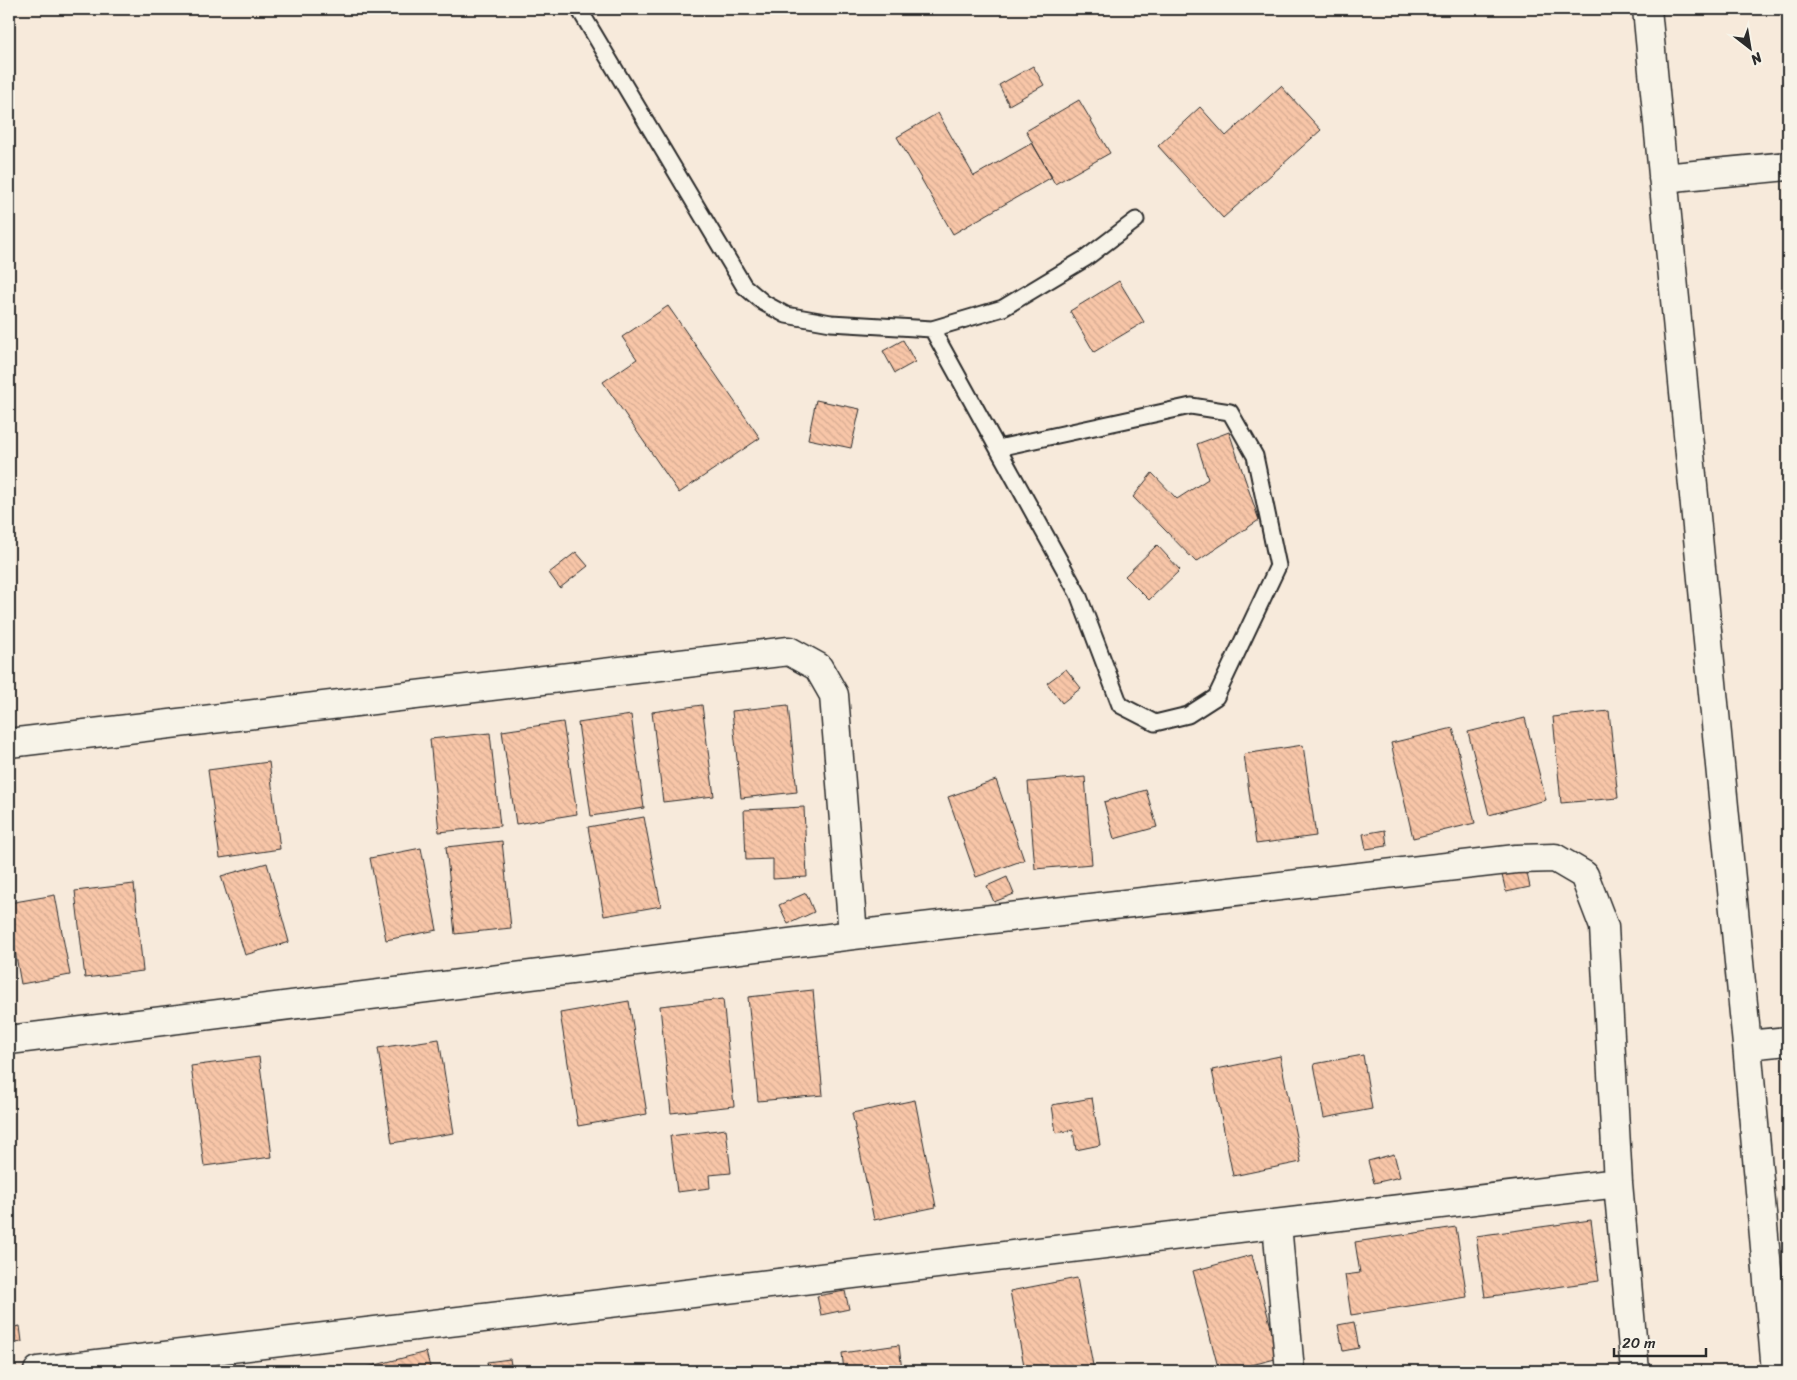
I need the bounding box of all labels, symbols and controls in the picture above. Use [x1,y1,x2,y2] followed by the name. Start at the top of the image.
[1724,22,1774,72] north arrow
[1746,45,1768,72] text: N
[1614,1325,1707,1357] scale bar
[1622,1330,1656,1356] text: 20 m

